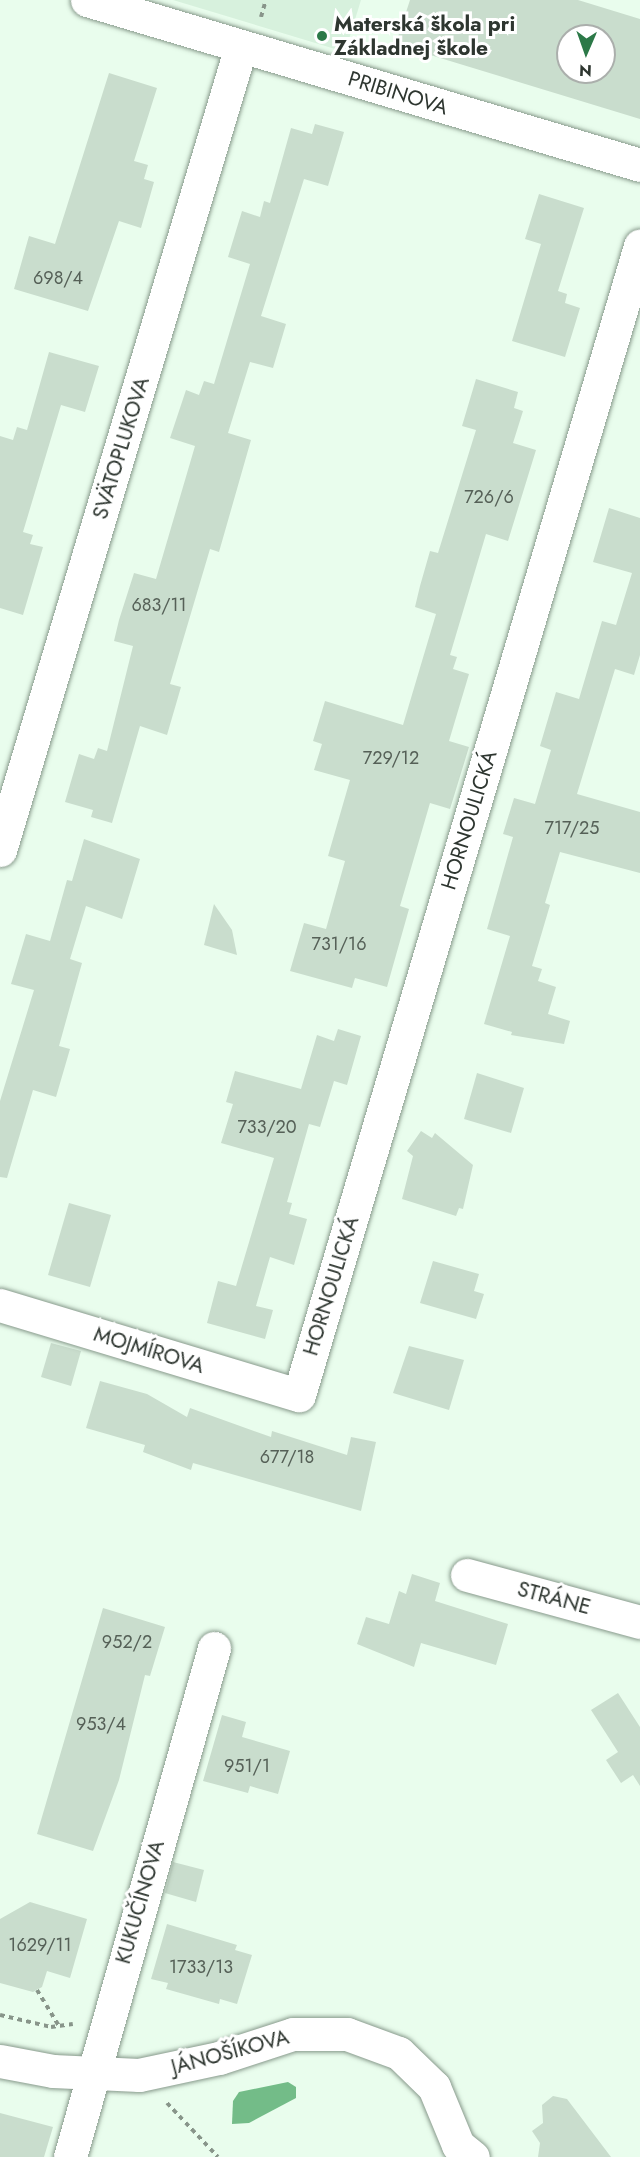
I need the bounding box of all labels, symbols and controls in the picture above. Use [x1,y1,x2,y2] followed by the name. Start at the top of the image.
[334,11,515,61] place label: Materská škola pri Základnej škole
[556,24,616,84] north arrow
[315,29,329,43] marker: Materská škola pri Základnej škole
[579,59,592,82] text: N
[345,66,451,120] street label: PRIBINOVA
[33,267,83,289] house number: 698/4
[87,374,155,522] street label: SVÄTOPLUKOVA
[464,486,514,508] house number: 726/6
[131,594,187,616] house number: 683/11
[363,747,419,769] house number: 729/12
[436,747,502,893] street label: HORNOULICKÁ
[545,817,599,839] house number: 717/25
[311,933,367,955] house number: 731/16
[237,1116,297,1138] house number: 733/20
[298,1213,364,1359] street label: HORNOULICKÁ
[91,1321,207,1379] street label: MOJMÍROVA
[260,1446,314,1468] house number: 677/18
[515,1576,593,1620] street label: STRÁNE
[102,1631,152,1653] house number: 952/2
[76,1713,126,1735] house number: 953/4
[224,1755,270,1777] house number: 951/1
[110,1837,170,1967] street label: KUKUČÍNOVA
[8,1934,72,1956] house number: 1629/11
[169,1956,233,1978] house number: 1733/13
[168,2024,292,2080] street label: JÁNOŠÍKOVA

